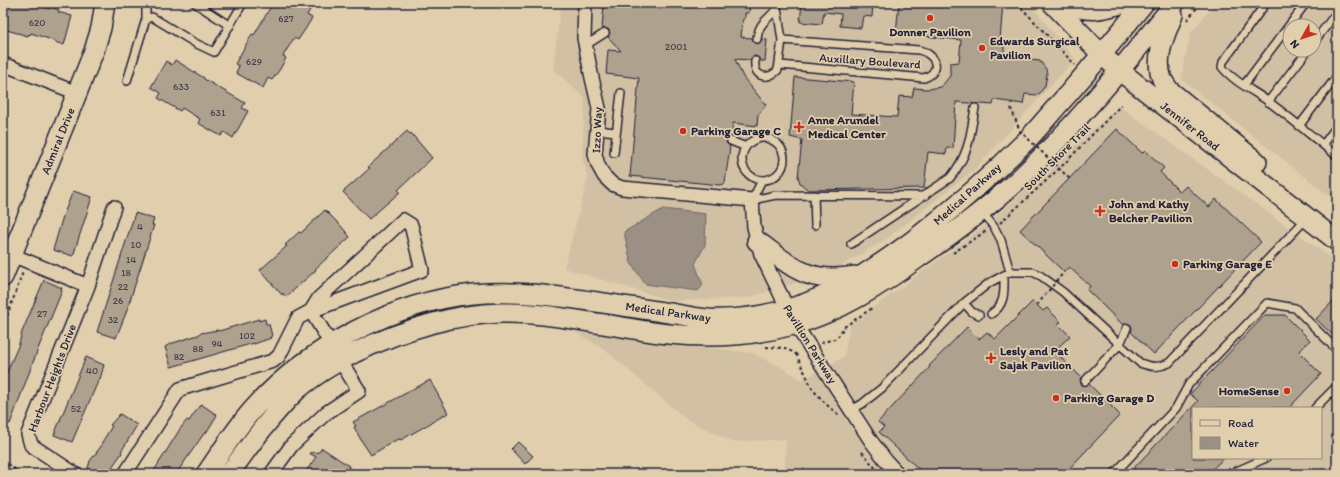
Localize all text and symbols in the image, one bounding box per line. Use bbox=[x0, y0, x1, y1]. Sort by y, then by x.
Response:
house number: 627 bbox=[278, 12, 294, 25]
marker: Donner Pavilion bbox=[925, 13, 935, 23]
house number: 620 bbox=[29, 16, 45, 29]
north arrow bbox=[1282, 18, 1322, 58]
place label: Donner Pavilion bbox=[889, 25, 971, 39]
place label: Edwards Surgical Pavilion bbox=[990, 34, 1080, 62]
text: N bbox=[1287, 37, 1302, 51]
house number: 2001 bbox=[665, 40, 687, 53]
marker: Edwards Surgical Pavilion bbox=[977, 43, 987, 53]
street label: Auxillary Boulevard bbox=[819, 50, 922, 72]
house number: 629 bbox=[246, 55, 262, 68]
house number: 633 bbox=[173, 80, 190, 93]
street label: Jennifer Road bbox=[1158, 99, 1223, 154]
street label: Admiral Drive bbox=[38, 105, 78, 176]
house number: 631 bbox=[210, 106, 226, 119]
street label: Izzo Way bbox=[589, 106, 605, 153]
place label: Anne Arundel Medical Center bbox=[807, 113, 886, 141]
street label: South Shore Trail bbox=[1021, 120, 1094, 193]
marker: Anne Arundel Medical Center bbox=[793, 121, 805, 133]
place label: Parking Garage C bbox=[691, 124, 781, 139]
marker: Parking Garage C bbox=[678, 126, 688, 136]
street label: Medical Parkway bbox=[930, 160, 1004, 228]
place label: John and Kathy Belcher Pavilion bbox=[1108, 197, 1192, 225]
marker: John and Kathy Belcher Pavilion bbox=[1094, 205, 1106, 217]
house number: 4 bbox=[137, 220, 143, 233]
house number: 10 bbox=[131, 238, 141, 251]
house number: 14 bbox=[126, 253, 136, 266]
place label: Parking Garage E bbox=[1183, 257, 1272, 272]
marker: Parking Garage E bbox=[1170, 259, 1180, 269]
house number: 18 bbox=[121, 266, 132, 279]
house number: 22 bbox=[118, 280, 129, 293]
house number: 26 bbox=[113, 294, 123, 307]
street label: Medical Parkway bbox=[624, 299, 712, 325]
street label: Pavillion Parkway bbox=[780, 302, 840, 386]
house number: 27 bbox=[37, 307, 47, 320]
house number: 32 bbox=[108, 313, 119, 326]
street label: Harbour Heights Drive bbox=[25, 322, 79, 434]
house number: 102 bbox=[239, 329, 256, 342]
house number: 94 bbox=[211, 337, 223, 350]
house number: 88 bbox=[193, 342, 204, 355]
place label: Lesly and Pat Sajak Pavilion bbox=[1000, 344, 1072, 373]
house number: 82 bbox=[174, 350, 185, 363]
marker: Lesly and Pat Sajak Pavilion bbox=[985, 352, 997, 364]
house number: 40 bbox=[86, 364, 98, 377]
place label: HomeSense bbox=[1219, 384, 1279, 398]
marker: HomeSense bbox=[1282, 386, 1292, 396]
place label: Parking Garage D bbox=[1064, 391, 1154, 406]
marker: Parking Garage D bbox=[1051, 393, 1061, 403]
house number: 52 bbox=[71, 402, 82, 415]
legend bbox=[1192, 407, 1322, 459]
text: Road bbox=[1228, 416, 1254, 430]
text: Water bbox=[1228, 436, 1259, 450]

